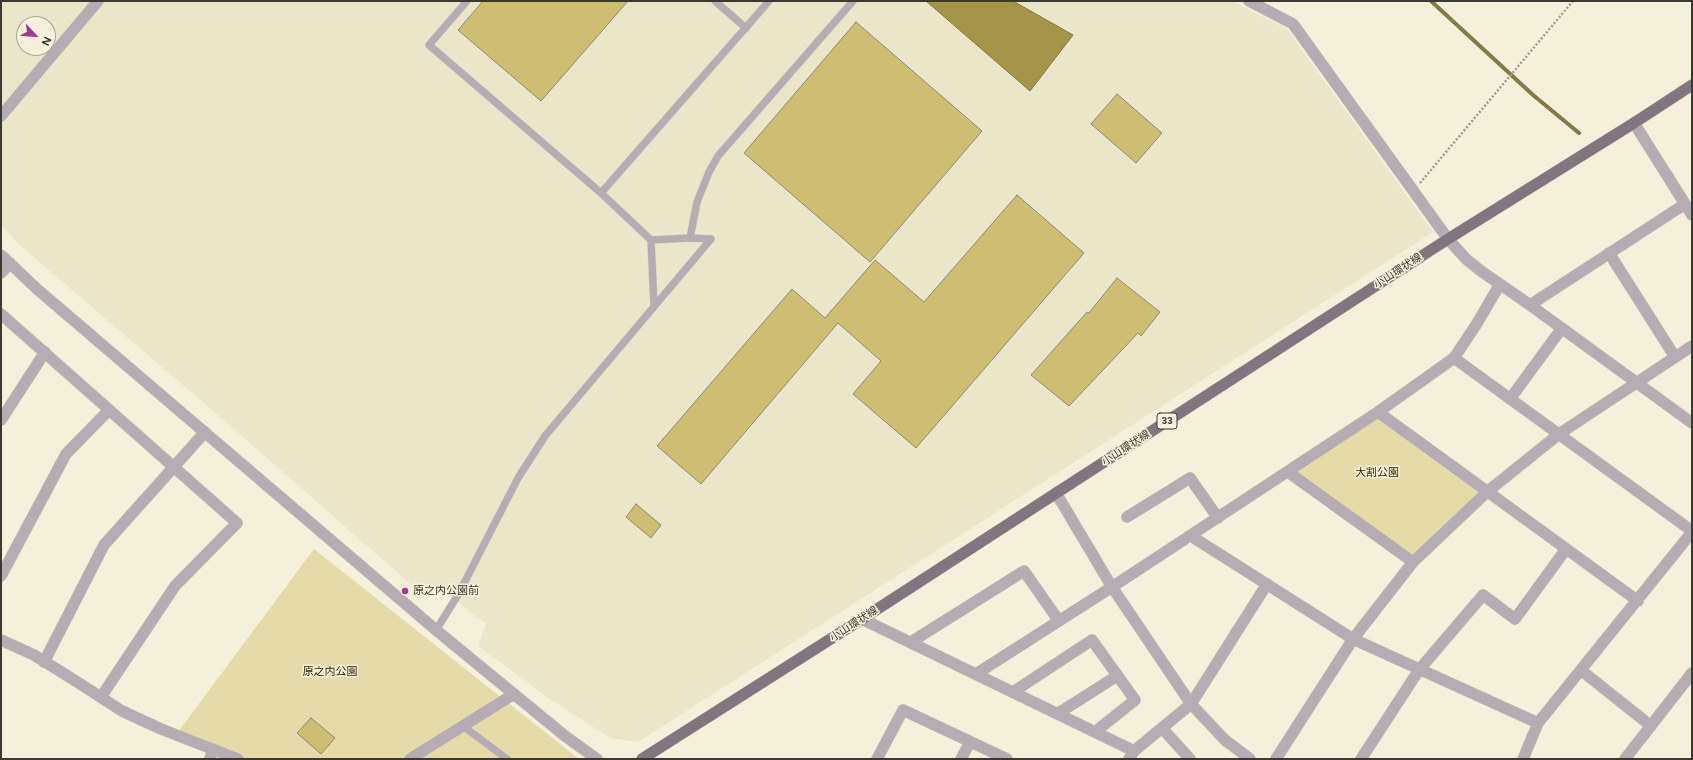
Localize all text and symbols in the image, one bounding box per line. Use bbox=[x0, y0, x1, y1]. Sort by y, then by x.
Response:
north arrow bbox=[16, 16, 56, 56]
text: N bbox=[39, 34, 54, 48]
street label: 小山環状線 bbox=[1371, 250, 1425, 292]
road number: 33 bbox=[1157, 413, 1177, 429]
street label: 小山環状線 bbox=[1099, 427, 1153, 469]
park label: 大割公園 bbox=[1355, 466, 1399, 480]
place label: 原之内公園前 bbox=[413, 584, 479, 598]
marker: 原之内公園前 bbox=[400, 586, 410, 596]
street label: 小山環状線 bbox=[827, 603, 881, 645]
park label: 原之内公園 bbox=[303, 665, 357, 679]

